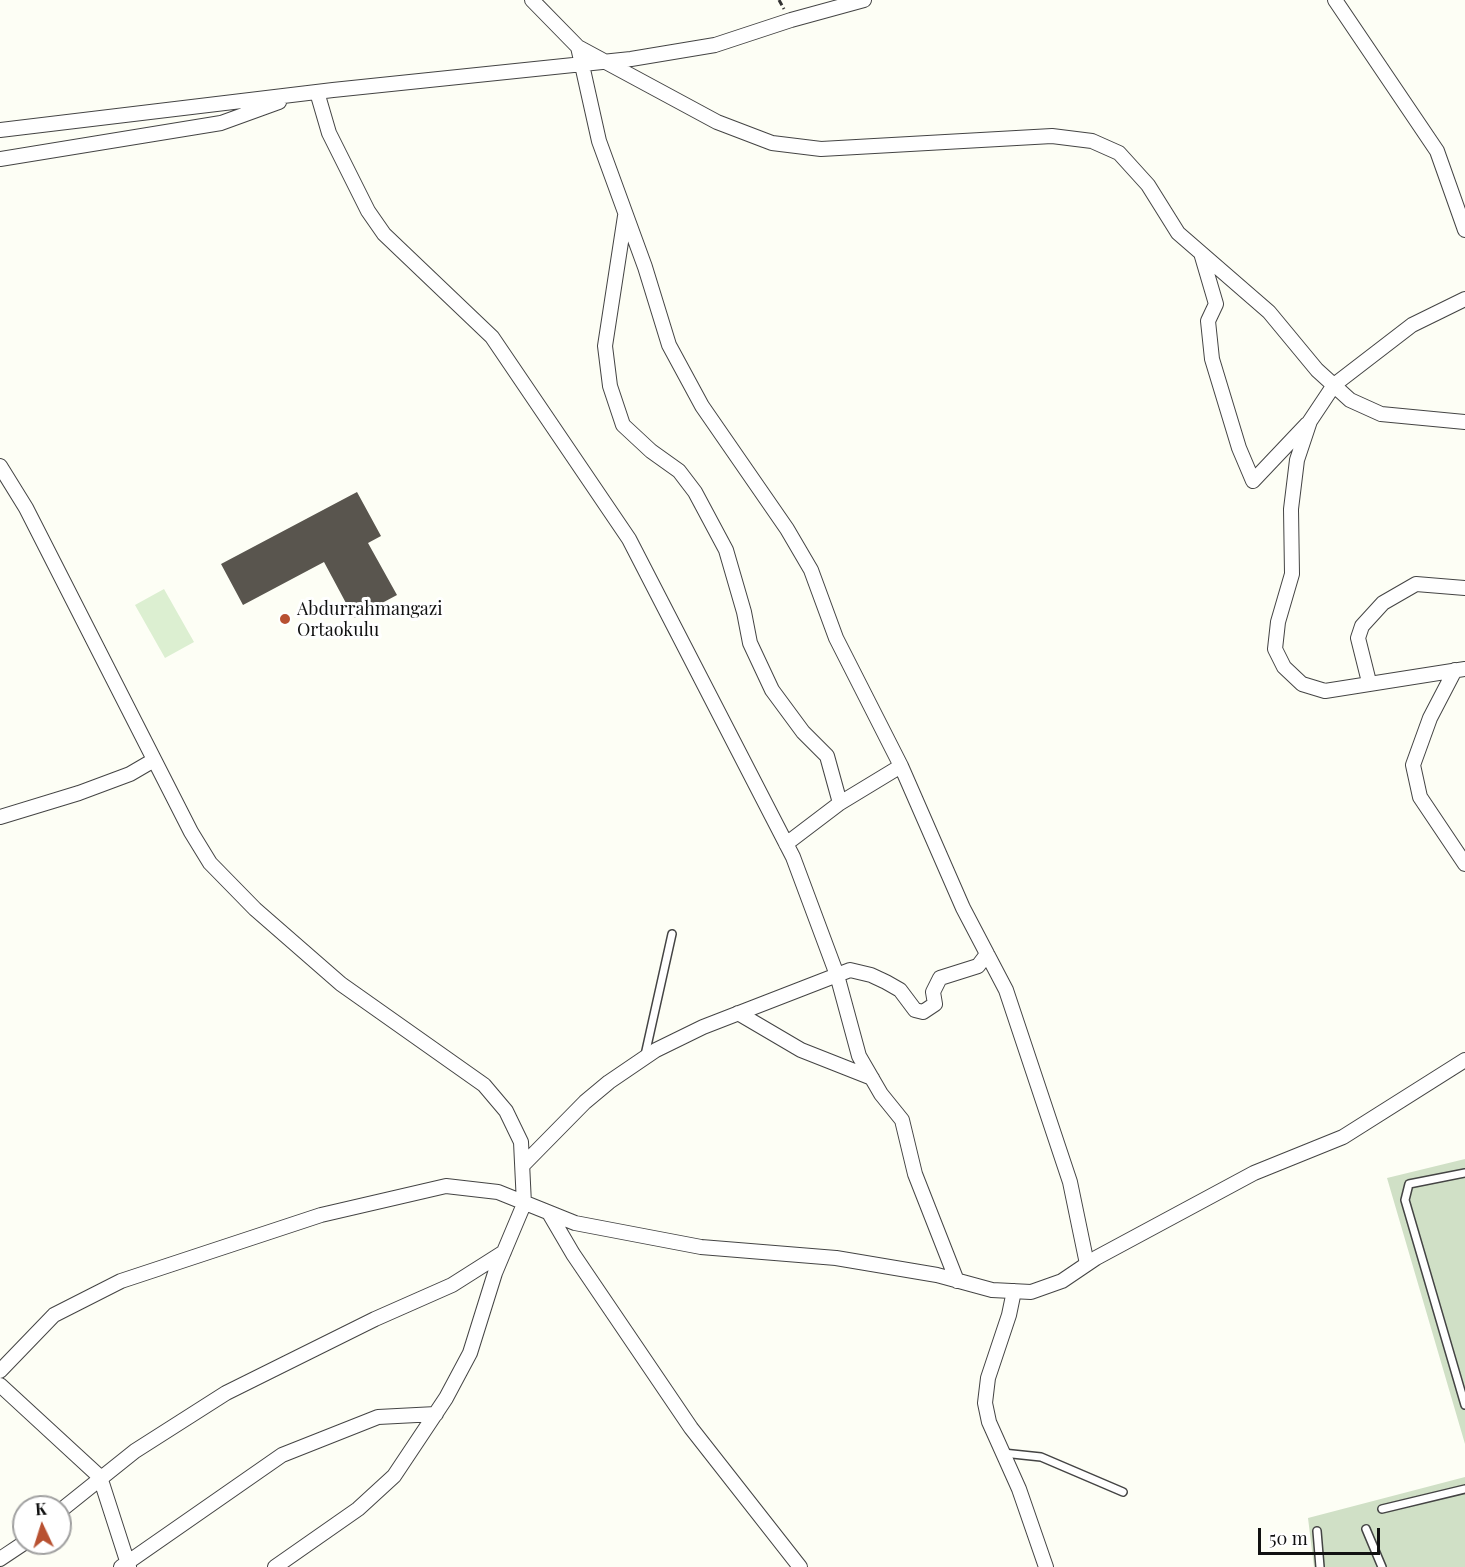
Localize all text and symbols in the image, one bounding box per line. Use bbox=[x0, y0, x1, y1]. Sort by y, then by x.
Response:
place label: Abdurrahmangazi Ortaokulu bbox=[297, 598, 443, 640]
marker: Abdurrahmangazi Ortaokulu bbox=[278, 612, 292, 626]
north arrow bbox=[12, 1495, 72, 1555]
text: K bbox=[34, 1498, 47, 1519]
scale bar bbox=[1261, 1516, 1382, 1554]
text: 50 m bbox=[1269, 1526, 1308, 1550]

